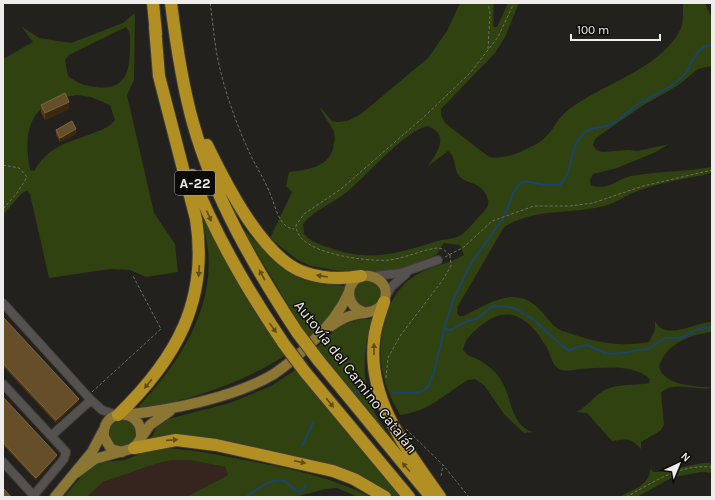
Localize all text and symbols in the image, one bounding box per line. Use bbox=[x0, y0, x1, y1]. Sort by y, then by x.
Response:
scale bar bbox=[571, 16, 660, 42]
text: 100 m bbox=[577, 23, 609, 37]
road number: A-22 bbox=[175, 171, 215, 195]
one-way arrow bbox=[206, 210, 212, 221]
one-way arrow bbox=[196, 265, 203, 277]
one-way arrow bbox=[258, 269, 265, 281]
one-way arrow bbox=[316, 273, 328, 279]
street label: Autovía del Camino Catalán bbox=[291, 297, 421, 457]
one-way arrow bbox=[269, 323, 277, 334]
one-way arrow bbox=[371, 342, 377, 355]
one-way arrow bbox=[144, 378, 153, 389]
one-way arrow bbox=[325, 397, 334, 408]
one-way arrow bbox=[166, 437, 178, 444]
north arrow bbox=[659, 444, 699, 484]
text: N bbox=[678, 450, 693, 465]
one-way arrow bbox=[294, 459, 306, 465]
one-way arrow bbox=[401, 462, 410, 472]

